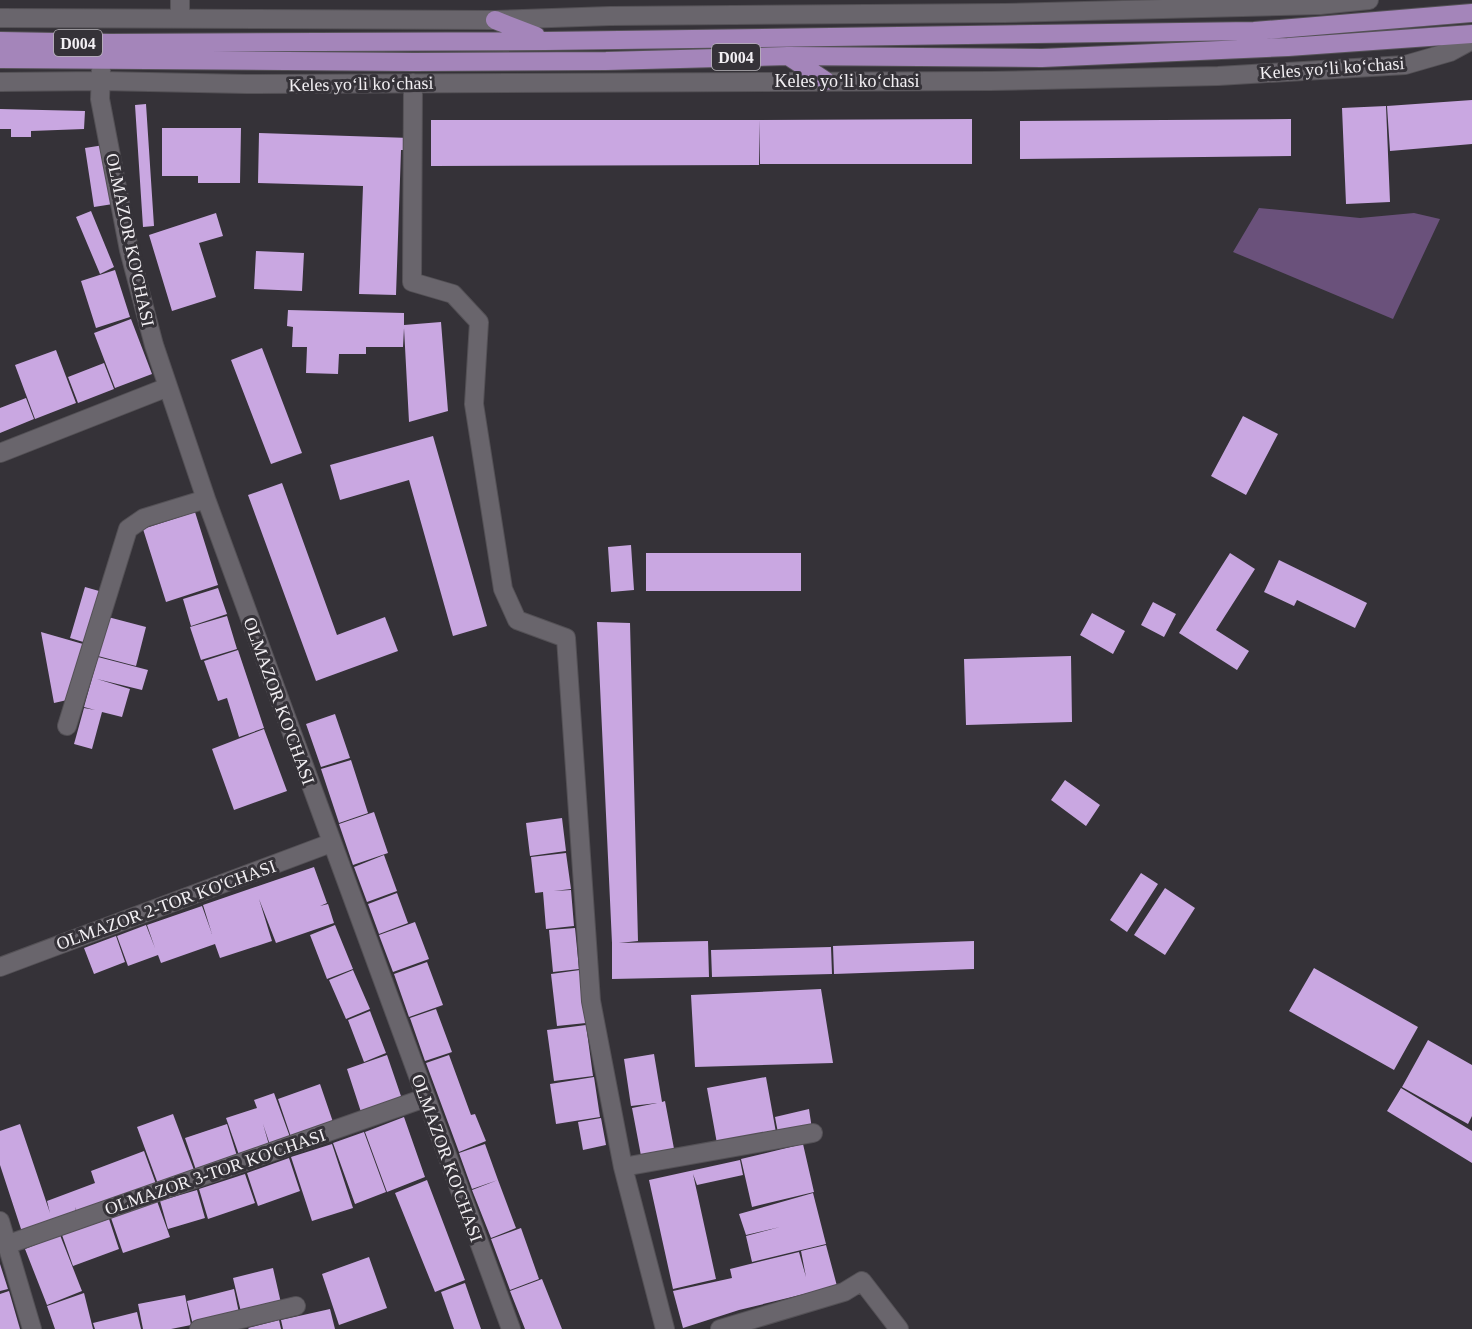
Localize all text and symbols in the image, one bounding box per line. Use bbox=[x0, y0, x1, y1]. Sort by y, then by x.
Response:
road number: D004 bbox=[54, 30, 102, 56]
road number: D004 bbox=[712, 44, 760, 70]
street label: Keles yoʻli koʻchasi bbox=[1259, 53, 1405, 83]
street label: Keles yoʻli koʻchasi bbox=[775, 71, 919, 91]
street label: Keles yoʻli koʻchasi bbox=[288, 73, 434, 95]
street label: OLMAZOR KO'CHASI bbox=[102, 151, 158, 329]
street label: OLMAZOR KO'CHASI bbox=[239, 615, 319, 787]
street label: OLMAZOR 2-TOR KO'CHASI bbox=[54, 856, 278, 954]
street label: OLMAZOR KO'CHASI bbox=[407, 1072, 487, 1244]
street label: OLMAZOR 3-TOR KO'CHASI bbox=[102, 1125, 328, 1219]

